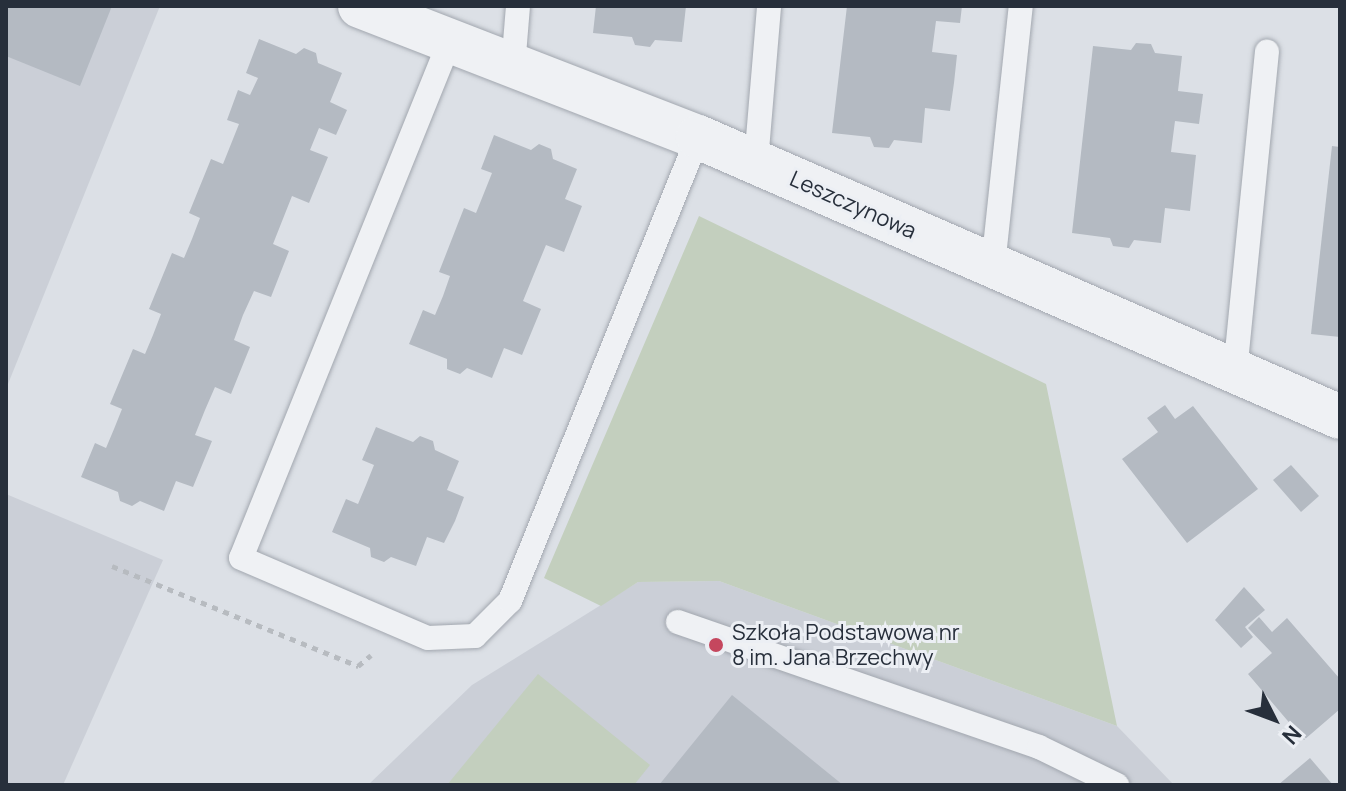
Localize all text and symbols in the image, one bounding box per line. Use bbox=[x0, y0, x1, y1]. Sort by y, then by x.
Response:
street label: Leszczynowa bbox=[786, 165, 920, 245]
place label: Szkoła Podstawowa nr 8 im. Jana Brzechwy bbox=[732, 619, 960, 670]
marker: Szkoła Podstawowa nr 8 im. Jana Brzechwy bbox=[707, 636, 725, 654]
north arrow bbox=[1234, 679, 1314, 759]
text: N bbox=[1275, 719, 1308, 751]

